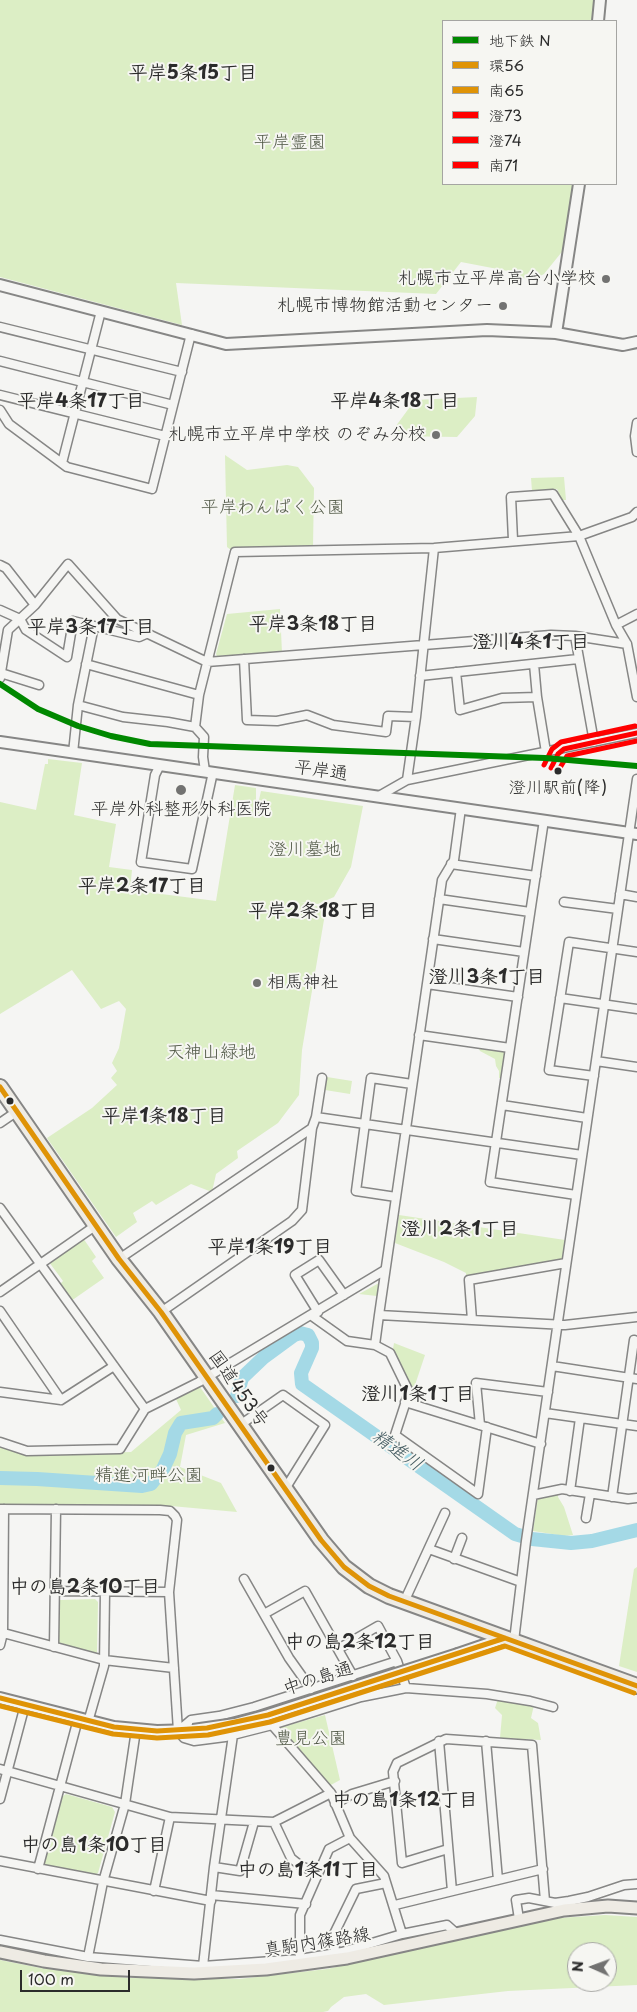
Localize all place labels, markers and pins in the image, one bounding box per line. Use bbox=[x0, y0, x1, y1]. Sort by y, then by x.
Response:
place label: 札幌市立平岸高台小学校 bbox=[398, 268, 596, 290]
marker: 札幌市立平岸高台小学校 bbox=[600, 273, 612, 285]
place label: 札幌市博物館活動センター bbox=[277, 295, 493, 317]
marker: 札幌市博物館活動センター bbox=[497, 300, 509, 312]
place label: 札幌市立平岸中学校 のぞみ分校 bbox=[168, 424, 426, 446]
marker: 札幌市立平岸中学校 のぞみ分校 bbox=[430, 429, 442, 441]
marker: 澄川駅前(降) bbox=[553, 766, 563, 776]
place label: 澄川駅前(降) bbox=[509, 778, 607, 798]
marker: 平岸外科整形外科医院 bbox=[174, 783, 188, 797]
place label: 平岸外科整形外科医院 bbox=[91, 799, 271, 821]
place label: 相馬神社 bbox=[267, 972, 339, 994]
marker: 相馬神社 bbox=[251, 977, 263, 989]
unlabelled marker bbox=[5, 1096, 15, 1106]
unlabelled marker bbox=[266, 1463, 276, 1473]

